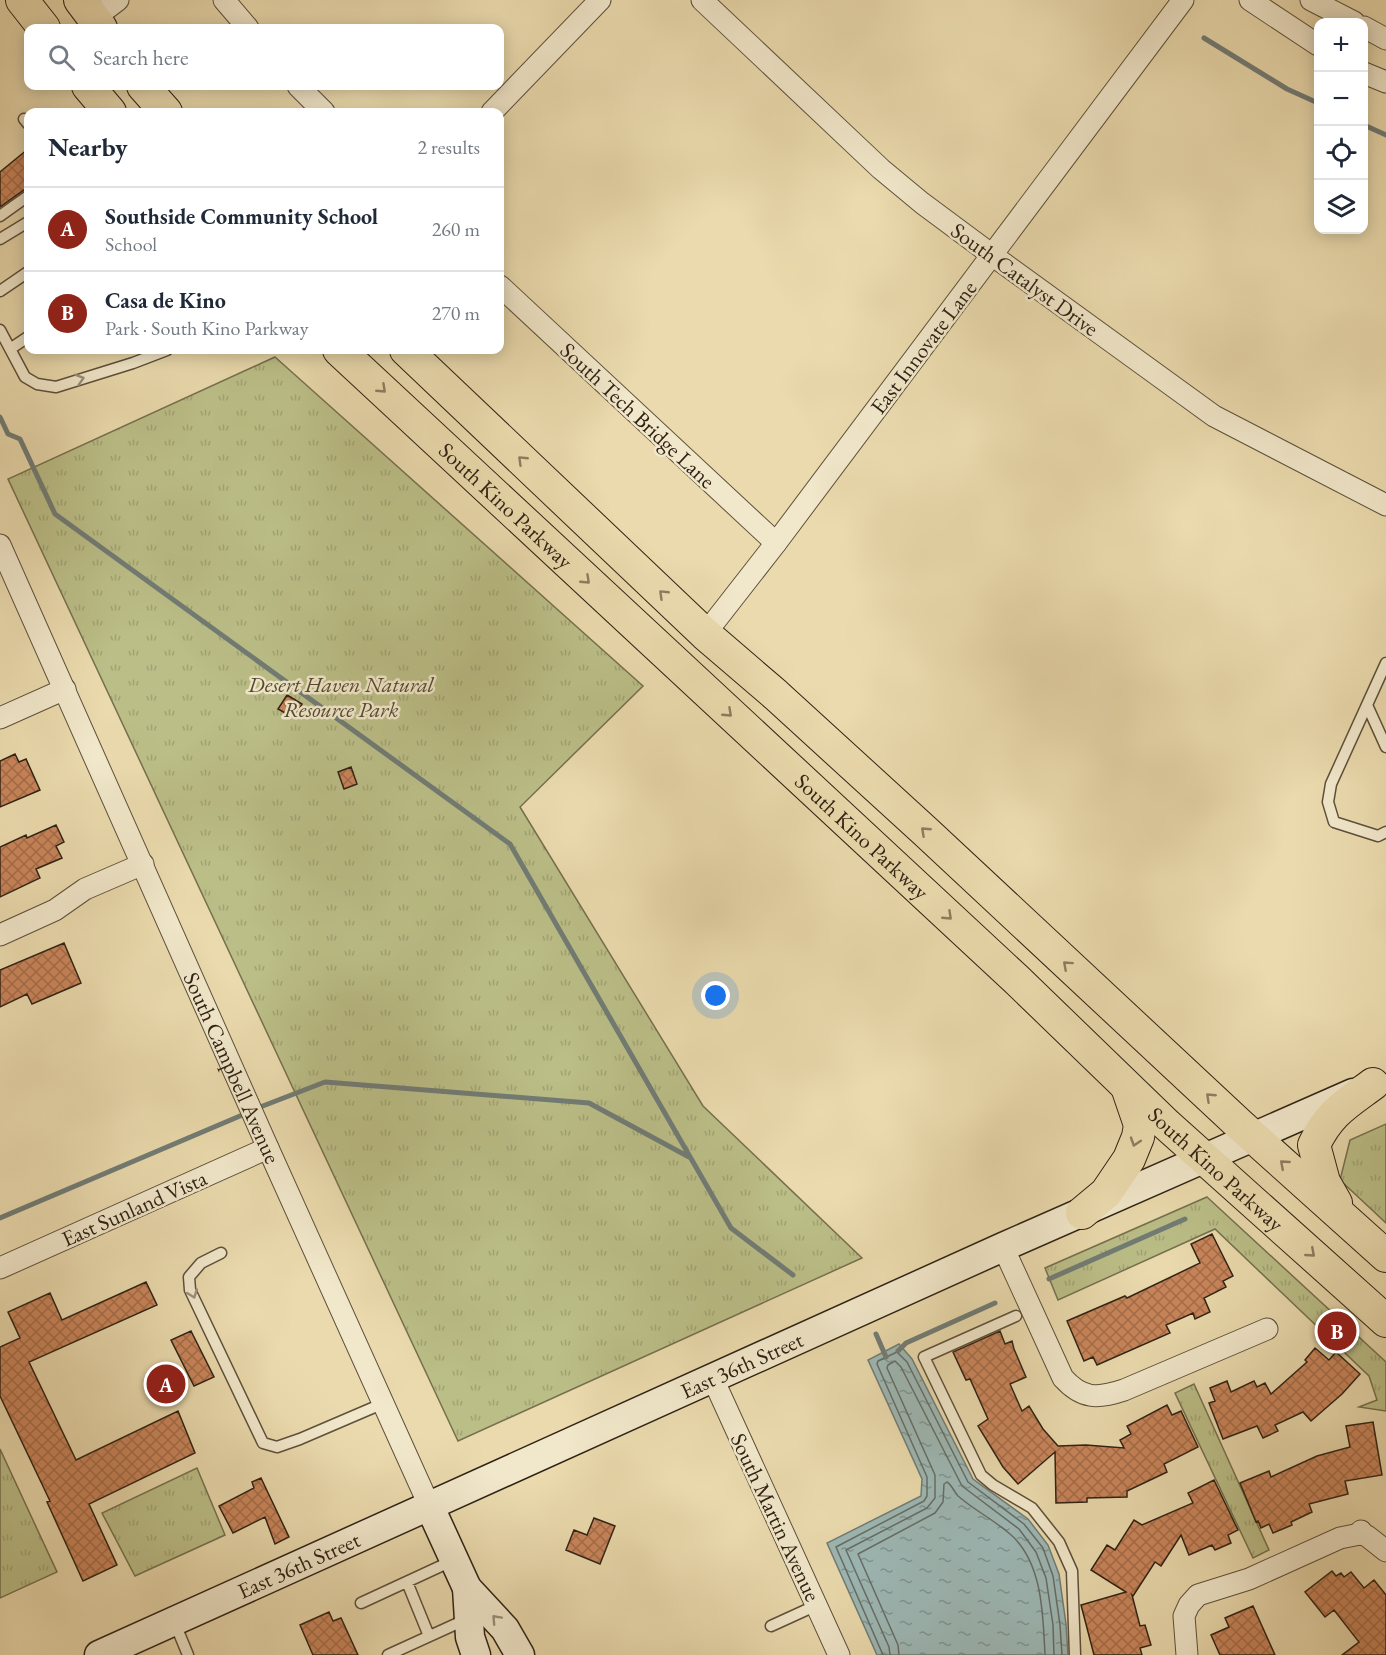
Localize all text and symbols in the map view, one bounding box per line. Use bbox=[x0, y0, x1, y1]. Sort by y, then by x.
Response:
map controls bbox=[1314, 18, 1368, 234]
button: + bbox=[1314, 18, 1368, 72]
search box bbox=[24, 24, 504, 90]
icon: search bbox=[45, 41, 78, 74]
text: Search here bbox=[93, 43, 188, 72]
button: − bbox=[1314, 72, 1368, 126]
button: locate bbox=[1314, 126, 1368, 180]
text: Nearby bbox=[48, 130, 128, 164]
text: 2 results bbox=[417, 134, 480, 160]
button: layers bbox=[1314, 180, 1368, 234]
text: Southside Community School bbox=[105, 202, 378, 231]
text: A bbox=[60, 216, 75, 242]
text: 260 m bbox=[432, 216, 480, 242]
street label: South Catalyst Drive bbox=[945, 216, 1105, 343]
text: School bbox=[105, 231, 157, 257]
street label: East Innovate Lane bbox=[864, 274, 983, 420]
text: Casa de Kino bbox=[105, 286, 226, 315]
text: B bbox=[61, 300, 74, 326]
text: 270 m bbox=[432, 300, 480, 326]
text: Park · South Kino Parkway bbox=[105, 315, 308, 341]
street label: South Tech Bridge Lane bbox=[554, 336, 722, 495]
one-way arrow bbox=[74, 374, 85, 386]
one-way arrow bbox=[374, 382, 385, 393]
street label: South Kino Parkway bbox=[432, 436, 579, 575]
one-way arrow bbox=[518, 456, 529, 467]
one-way arrow bbox=[579, 573, 589, 584]
one-way arrow bbox=[659, 590, 669, 601]
park label: Desert Haven Natural Resource Park bbox=[247, 670, 435, 724]
one-way arrow bbox=[722, 706, 732, 717]
street label: South Kino Parkway bbox=[788, 767, 935, 906]
one-way arrow bbox=[921, 827, 932, 838]
one-way arrow bbox=[941, 909, 952, 920]
one-way arrow bbox=[1063, 961, 1074, 972]
street label: South Campbell Avenue bbox=[177, 968, 287, 1169]
your location bbox=[701, 981, 730, 1010]
one-way arrow bbox=[1206, 1093, 1217, 1104]
street label: South Kino Parkway bbox=[1142, 1101, 1290, 1238]
one-way arrow bbox=[1130, 1136, 1143, 1147]
one-way arrow bbox=[1280, 1161, 1291, 1172]
street label: East Sunland Vista bbox=[57, 1163, 212, 1253]
one-way arrow bbox=[1304, 1246, 1315, 1257]
one-way arrow bbox=[186, 1288, 199, 1299]
pin: B bbox=[1318, 1308, 1356, 1354]
street label: East 36th Street bbox=[676, 1325, 808, 1406]
pin: A bbox=[146, 1362, 186, 1406]
street label: South Martin Avenue bbox=[724, 1428, 827, 1606]
street label: East 36th Street bbox=[233, 1525, 365, 1606]
one-way arrow bbox=[492, 1615, 503, 1626]

